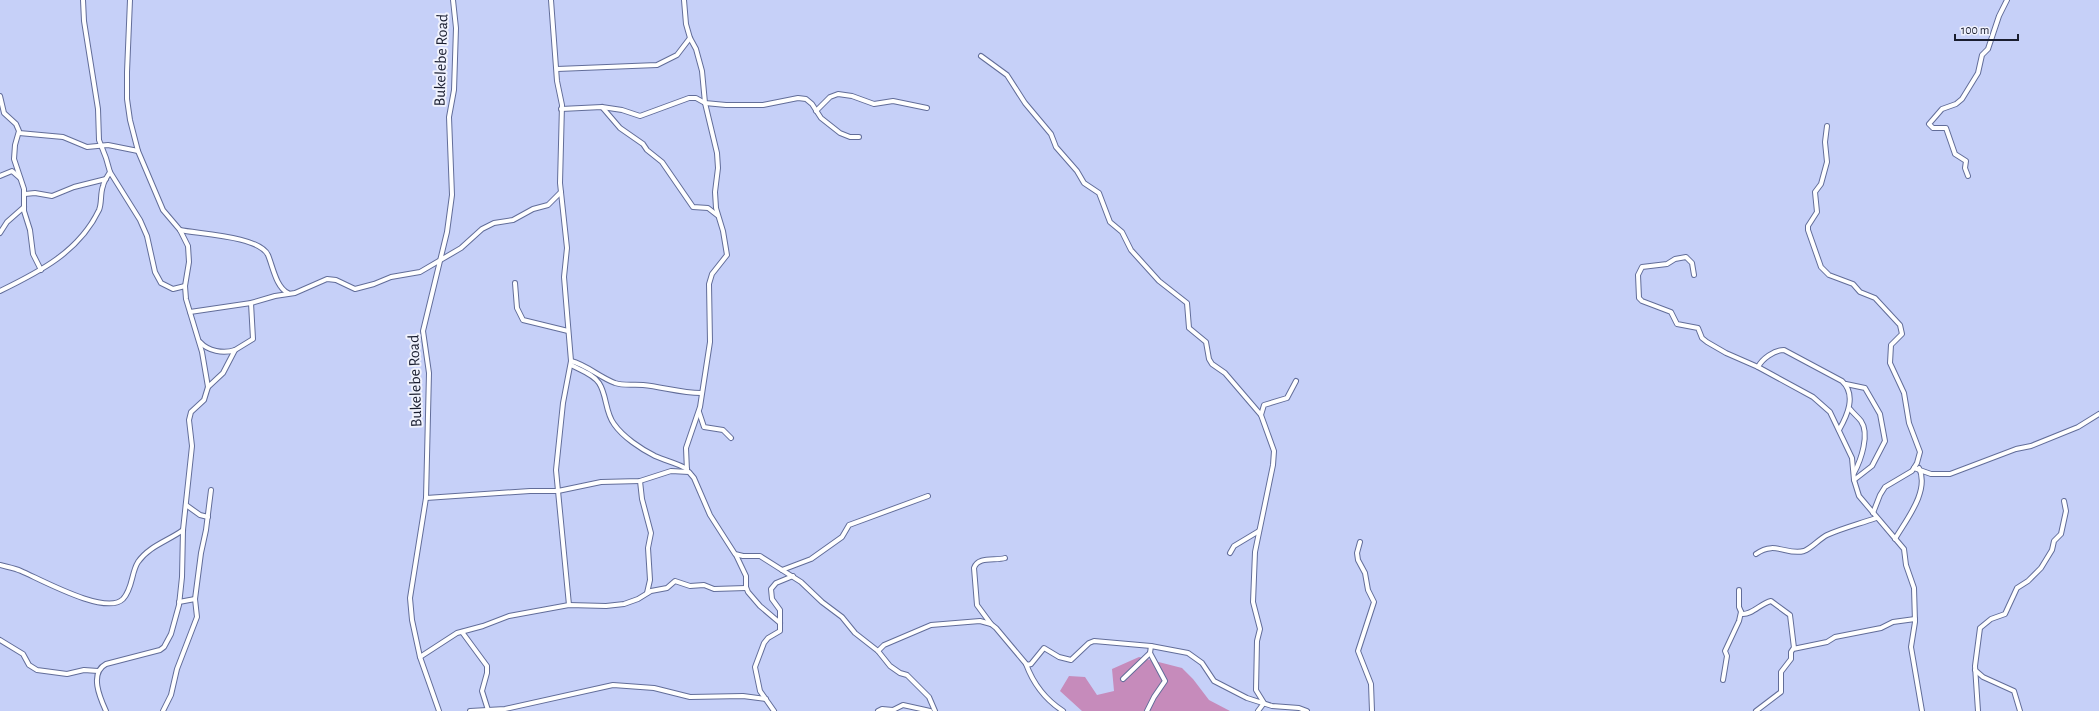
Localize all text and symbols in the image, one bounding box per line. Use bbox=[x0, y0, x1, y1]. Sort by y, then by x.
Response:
street label: Bukelebe Road bbox=[431, 14, 451, 107]
scale bar bbox=[1955, 16, 2018, 42]
text: 100 m bbox=[1961, 24, 1989, 36]
street label: Bukelebe Road bbox=[405, 334, 425, 427]

